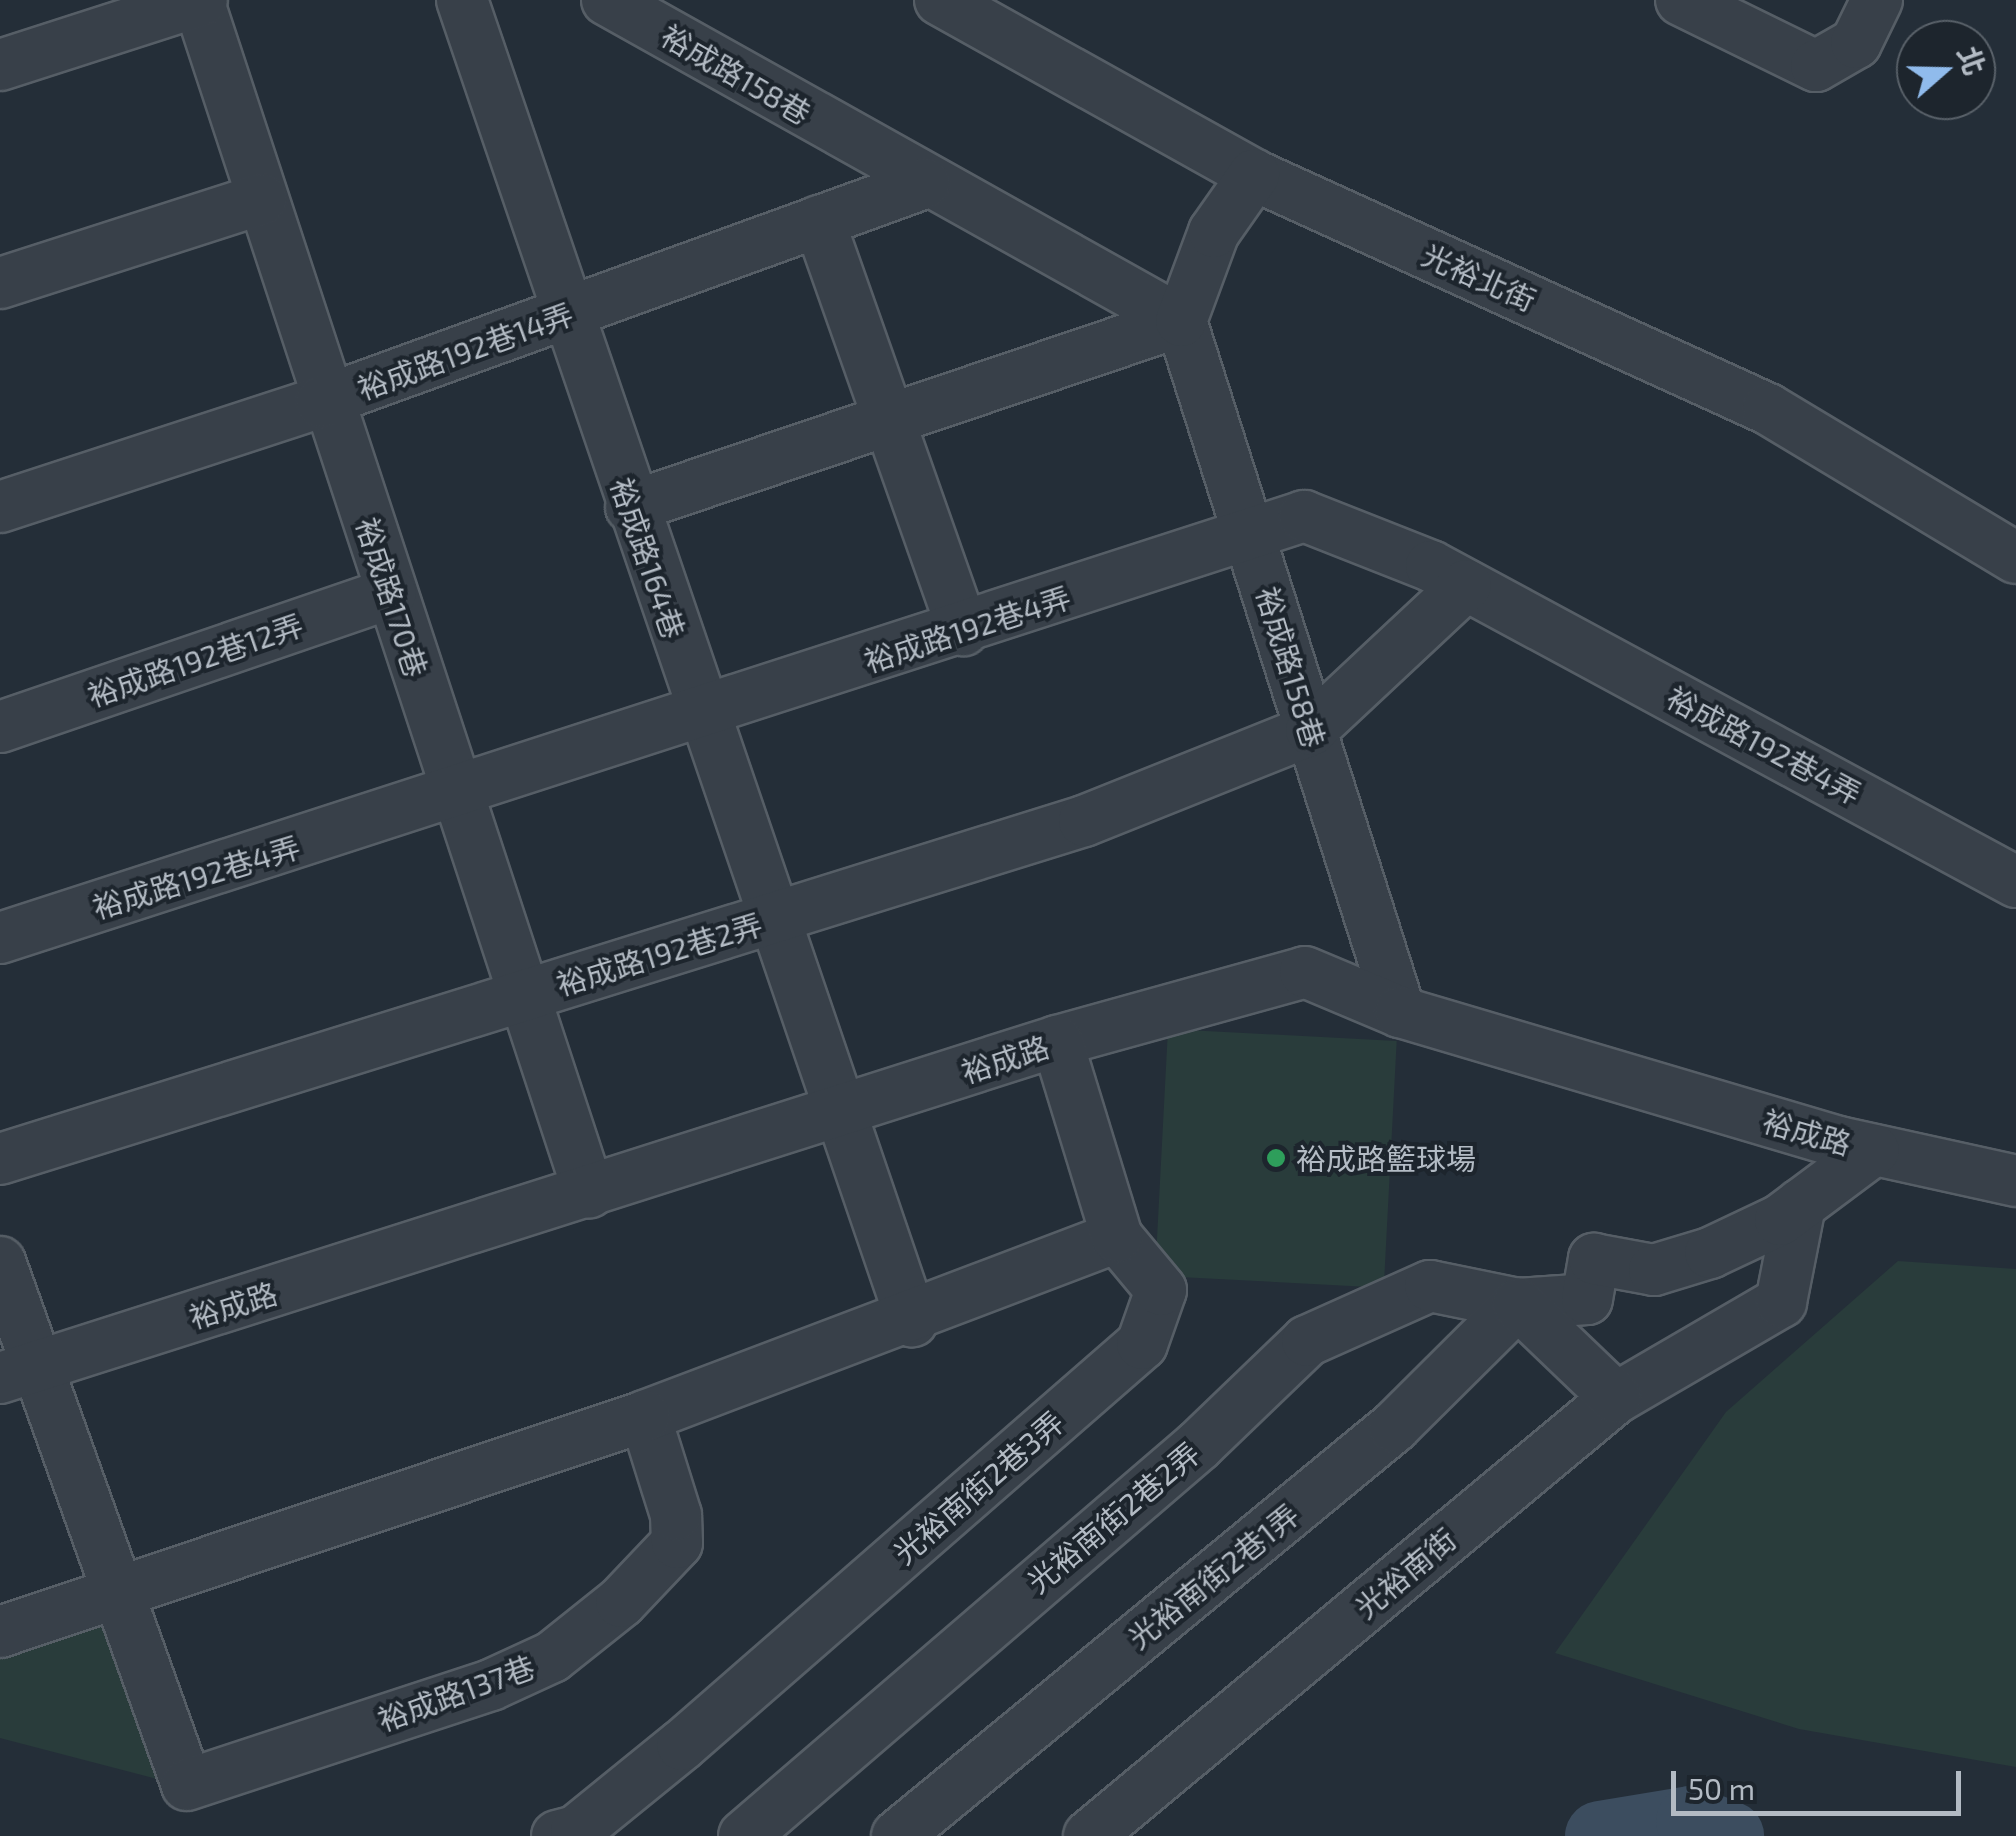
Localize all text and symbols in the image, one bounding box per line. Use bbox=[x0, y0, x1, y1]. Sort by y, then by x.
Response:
street label: 裕成路158巷 bbox=[655, 17, 817, 131]
north arrow bbox=[1896, 20, 1996, 120]
text: 北 bbox=[1952, 41, 1993, 79]
street label: 光裕北街 bbox=[1417, 236, 1541, 318]
street label: 裕成路192巷14弄 bbox=[352, 295, 578, 407]
street label: 裕成路164巷 bbox=[604, 473, 692, 643]
street label: 裕成路170巷 bbox=[349, 513, 435, 681]
street label: 裕成路192巷4弄 bbox=[859, 579, 1075, 679]
street label: 裕成路158巷 bbox=[1249, 582, 1333, 752]
street label: 裕成路192巷12弄 bbox=[83, 606, 307, 714]
street label: 裕成路192巷4弄 bbox=[1661, 679, 1867, 811]
street label: 裕成路192巷4弄 bbox=[88, 828, 304, 926]
street label: 裕成路192巷2弄 bbox=[552, 906, 766, 1002]
street label: 裕成路 bbox=[957, 1028, 1053, 1090]
street label: 裕成路 bbox=[1759, 1102, 1855, 1162]
place label: 裕成路籃球場 bbox=[1296, 1140, 1476, 1176]
marker: 裕成路籃球場 bbox=[1265, 1147, 1287, 1169]
street label: 裕成路 bbox=[185, 1275, 281, 1335]
street label: 光裕南街2巷3弄 bbox=[886, 1403, 1070, 1571]
street label: 光裕南街2巷2弄 bbox=[1020, 1435, 1206, 1599]
street label: 光裕南街2巷1弄 bbox=[1121, 1496, 1305, 1656]
street label: 光裕南街 bbox=[1347, 1521, 1463, 1625]
street label: 裕成路137巷 bbox=[373, 1648, 539, 1738]
scale bar bbox=[1676, 1751, 1966, 1813]
text: 50 m bbox=[1688, 1770, 1755, 1806]

